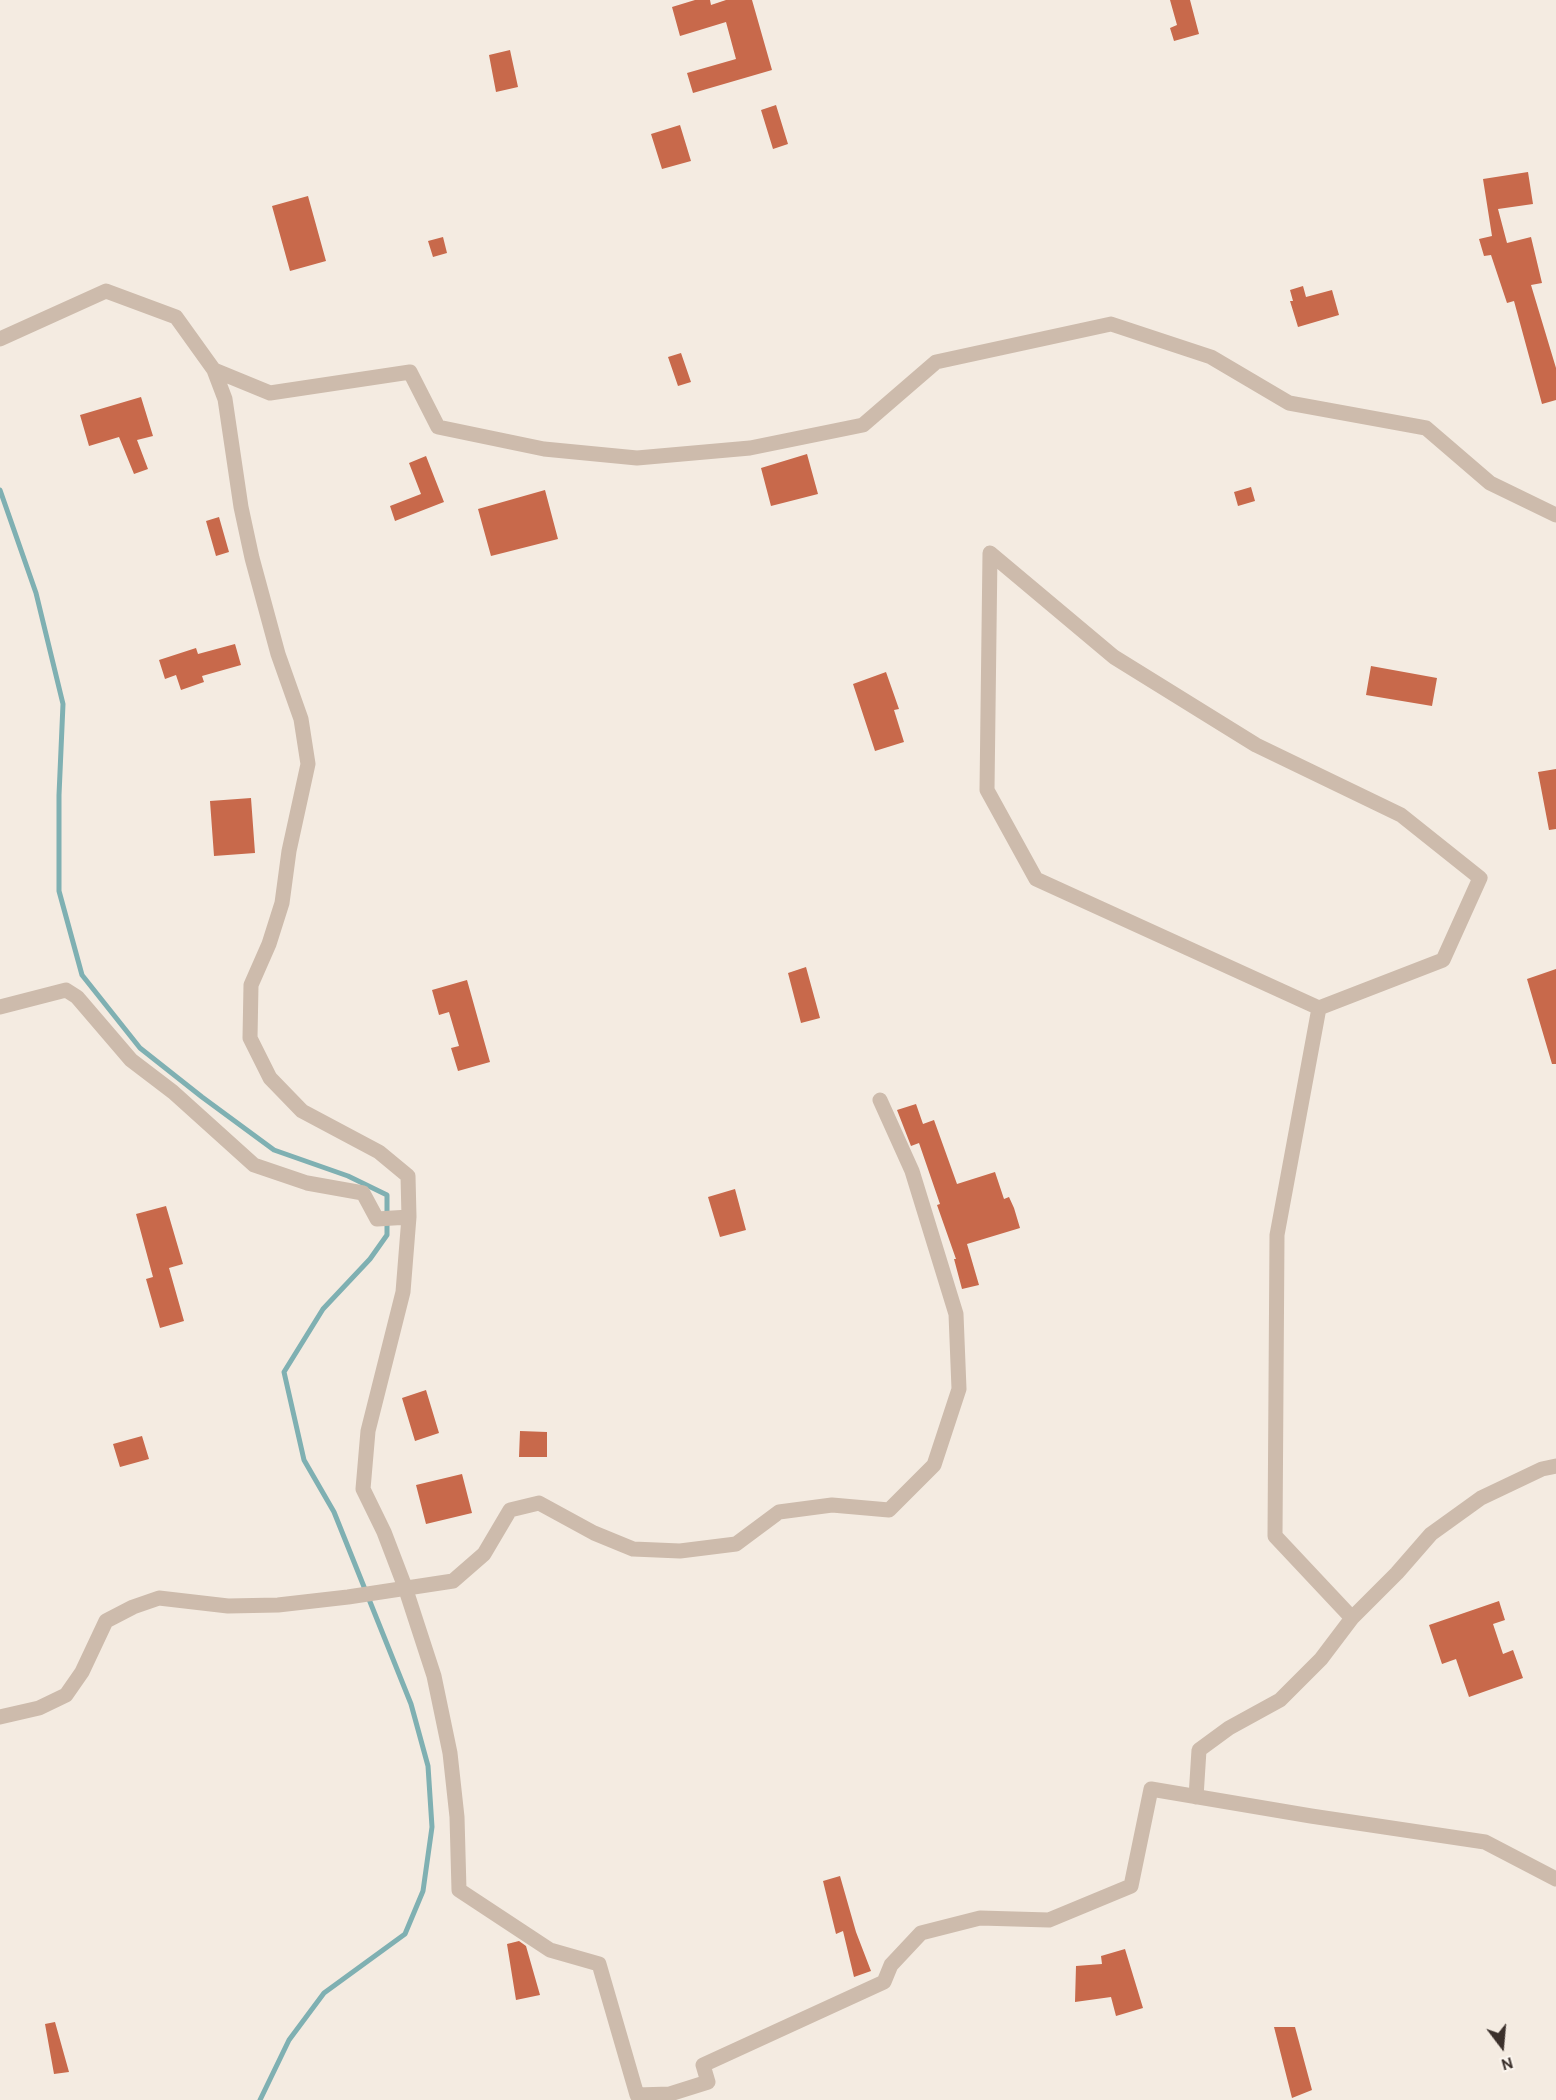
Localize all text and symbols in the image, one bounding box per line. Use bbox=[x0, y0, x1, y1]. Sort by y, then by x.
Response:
north arrow bbox=[1472, 2016, 1532, 2076]
text: N bbox=[1499, 2053, 1515, 2074]

